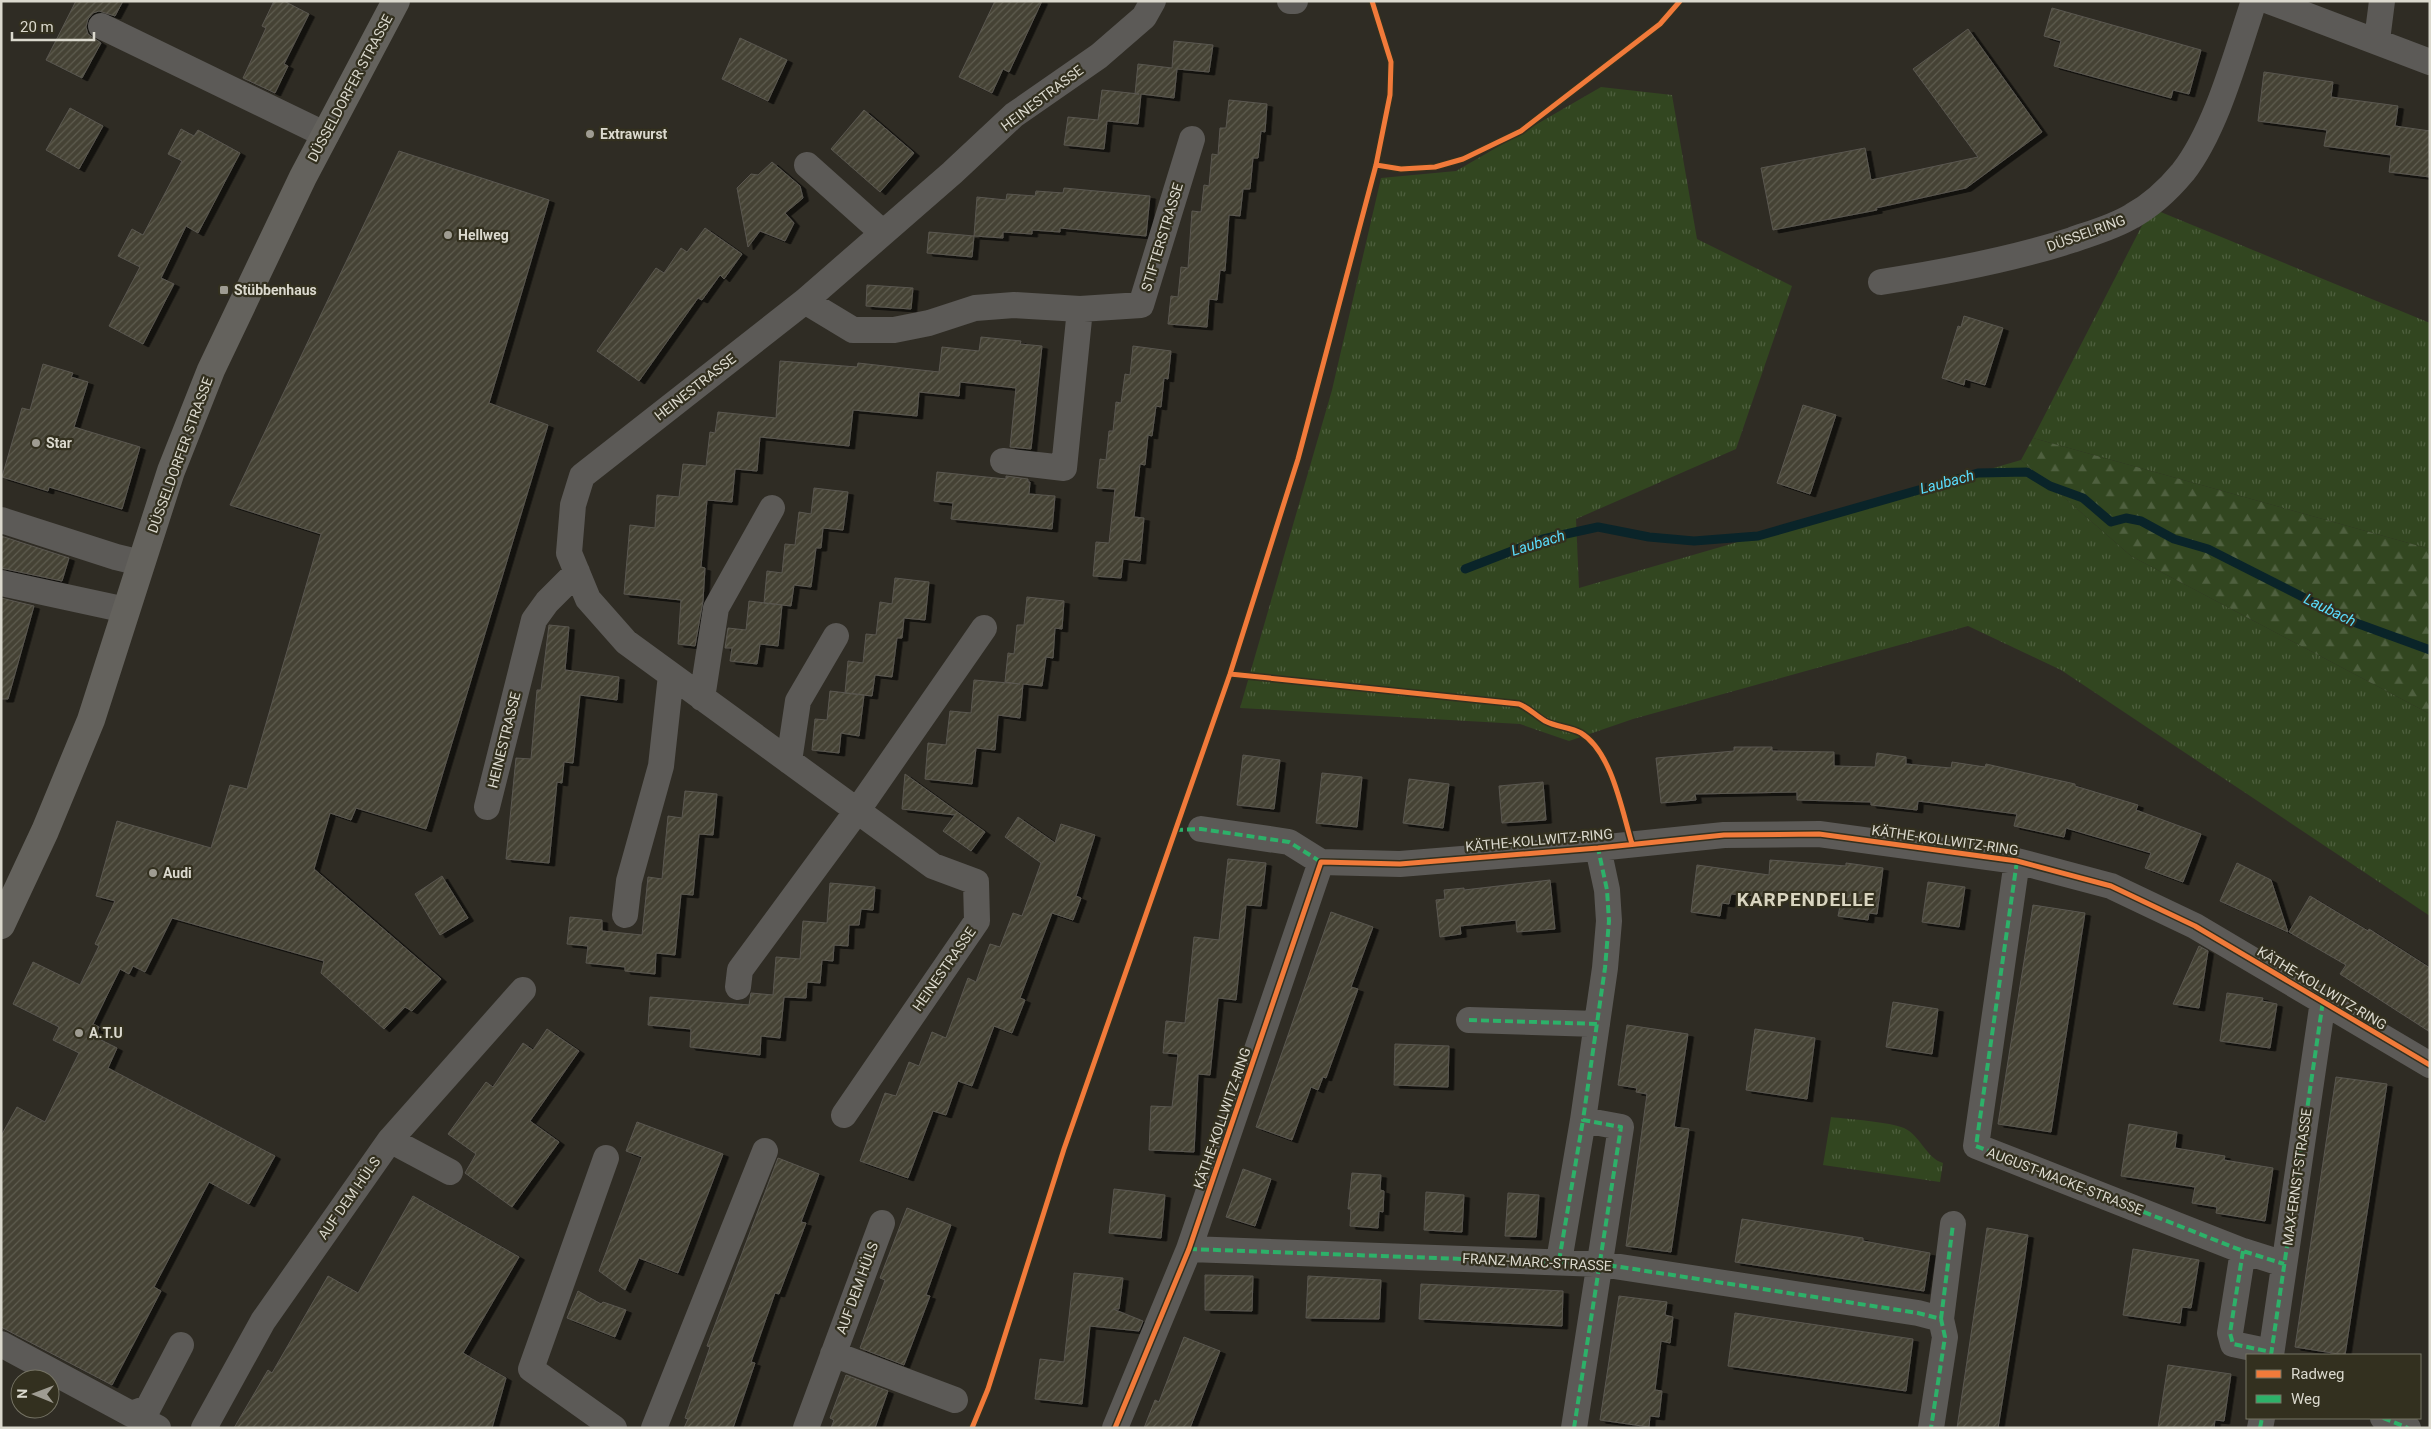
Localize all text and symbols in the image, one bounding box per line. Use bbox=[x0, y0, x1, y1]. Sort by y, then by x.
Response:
scale bar bbox=[12, 10, 95, 42]
street label: DÜSSELDORFER STRASSE bbox=[304, 12, 396, 164]
text: 20 m bbox=[20, 18, 54, 36]
street label: HEINESTRASSE bbox=[998, 62, 1086, 134]
place label: Extrawurst bbox=[600, 126, 668, 142]
marker: Extrawurst bbox=[584, 128, 596, 140]
street label: STIFTERSTRASSE bbox=[1138, 181, 1186, 293]
street label: DÜSSELRING bbox=[2045, 211, 2127, 255]
place label: Hellweg bbox=[458, 227, 509, 243]
marker: Hellweg bbox=[442, 229, 454, 241]
place label: Stübbenhaus bbox=[234, 282, 317, 298]
marker: Stübbenhaus bbox=[218, 284, 230, 296]
street label: HEINESTRASSE bbox=[651, 350, 739, 424]
street label: DÜSSELDORFER STRASSE bbox=[144, 375, 216, 535]
place label: Star bbox=[46, 435, 72, 451]
marker: Star bbox=[30, 437, 42, 449]
water label: Laubach bbox=[1918, 466, 1976, 498]
water label: Laubach bbox=[1509, 526, 1567, 560]
water label: Laubach bbox=[2301, 590, 2359, 630]
street label: HEINESTRASSE bbox=[484, 690, 524, 790]
street label: KÄTHE-KOLLWITZ-RING bbox=[1871, 822, 2019, 858]
street label: KÄTHE-KOLLWITZ-RING bbox=[1465, 826, 1613, 854]
place label: Audi bbox=[163, 865, 192, 881]
marker: Audi bbox=[147, 867, 159, 879]
district label: KARPENDELLE bbox=[1737, 888, 1875, 911]
street label: HEINESTRASSE bbox=[909, 924, 979, 1014]
street label: KÄTHE-KOLLWITZ-RING bbox=[2254, 943, 2390, 1033]
place label: A.T.U bbox=[89, 1025, 123, 1041]
marker: A.T.U bbox=[73, 1027, 85, 1039]
street label: KÄTHE-KOLLWITZ-RING bbox=[1190, 1045, 1254, 1191]
street label: MAX-ERNST-STRASSE bbox=[2279, 1107, 2315, 1247]
street label: AUGUST-MACKE-STRASSE bbox=[1985, 1144, 2145, 1218]
street label: AUF DEM HÜLS bbox=[315, 1154, 383, 1242]
street label: AUF DEM HÜLS bbox=[833, 1240, 881, 1336]
street label: FRANZ-MARC-STRASSE bbox=[1462, 1250, 1612, 1274]
legend bbox=[2246, 1354, 2421, 1419]
text: Radweg bbox=[2291, 1365, 2345, 1383]
north arrow bbox=[10, 1369, 60, 1419]
text: N bbox=[14, 1389, 30, 1399]
text: Weg bbox=[2291, 1390, 2320, 1408]

